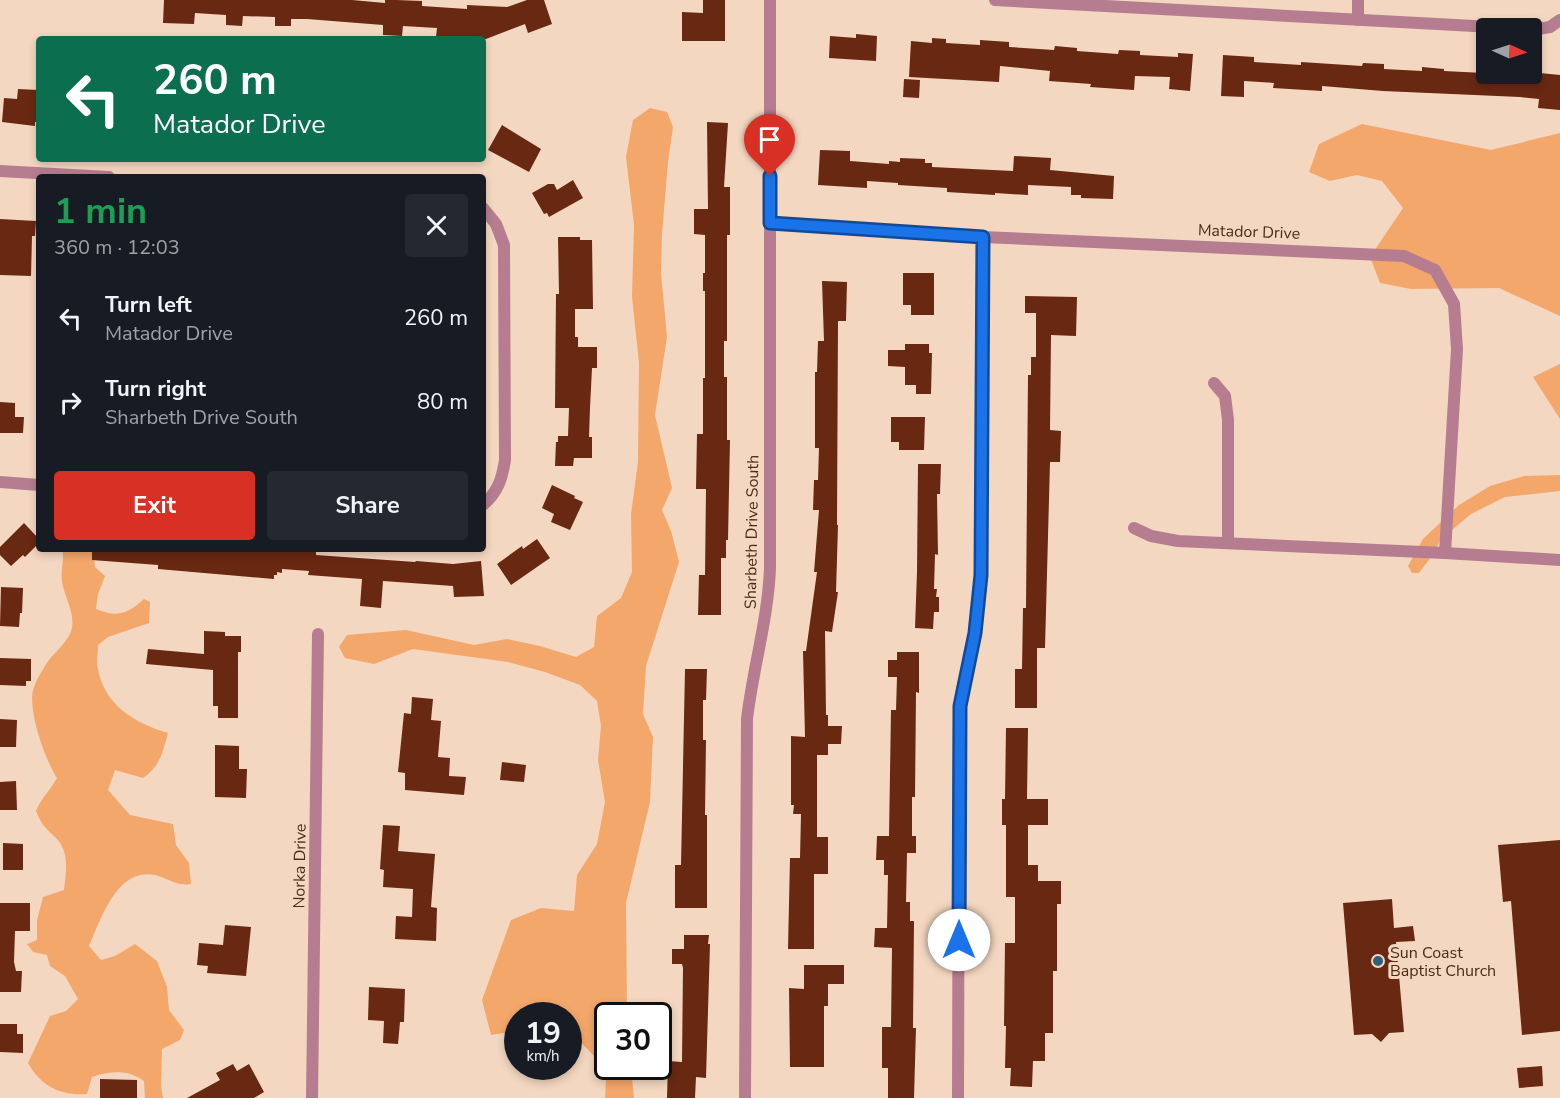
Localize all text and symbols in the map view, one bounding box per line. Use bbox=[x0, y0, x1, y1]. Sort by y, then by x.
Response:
north arrow bbox=[1476, 18, 1542, 84]
map controls bbox=[1476, 18, 1542, 84]
text: 260 m bbox=[153, 52, 277, 109]
icon: left bbox=[54, 60, 132, 138]
text: Matador Drive bbox=[153, 106, 326, 143]
pin bbox=[744, 114, 795, 176]
icon: arrive bbox=[753, 123, 786, 156]
text: 1 min bbox=[54, 187, 147, 236]
button: close bbox=[405, 194, 468, 257]
street label: Matador Drive bbox=[1197, 219, 1300, 245]
text: 360 m · 12:03 bbox=[54, 234, 180, 261]
text: Turn left bbox=[105, 290, 192, 320]
icon: left bbox=[54, 302, 87, 335]
text: 260 m bbox=[404, 303, 468, 333]
text: Matador Drive bbox=[105, 320, 233, 347]
text: Turn right bbox=[105, 374, 206, 404]
icon: right bbox=[54, 386, 87, 419]
text: 80 m bbox=[417, 387, 468, 417]
text: Sharbeth Drive South bbox=[105, 404, 298, 431]
street label: Sharbeth Drive South bbox=[740, 455, 764, 609]
button: Exit bbox=[54, 471, 255, 540]
button: Share bbox=[267, 471, 468, 540]
street label: Norka Drive bbox=[288, 823, 312, 909]
position arrow bbox=[927, 908, 991, 972]
place label: Sun Coast Baptist Church bbox=[1390, 942, 1496, 982]
marker: Sun Coast Baptist Church bbox=[1371, 954, 1385, 968]
speed limit sign: 30 bbox=[594, 1002, 672, 1080]
text: 19 bbox=[525, 1013, 561, 1054]
text: km/h bbox=[526, 1046, 560, 1066]

